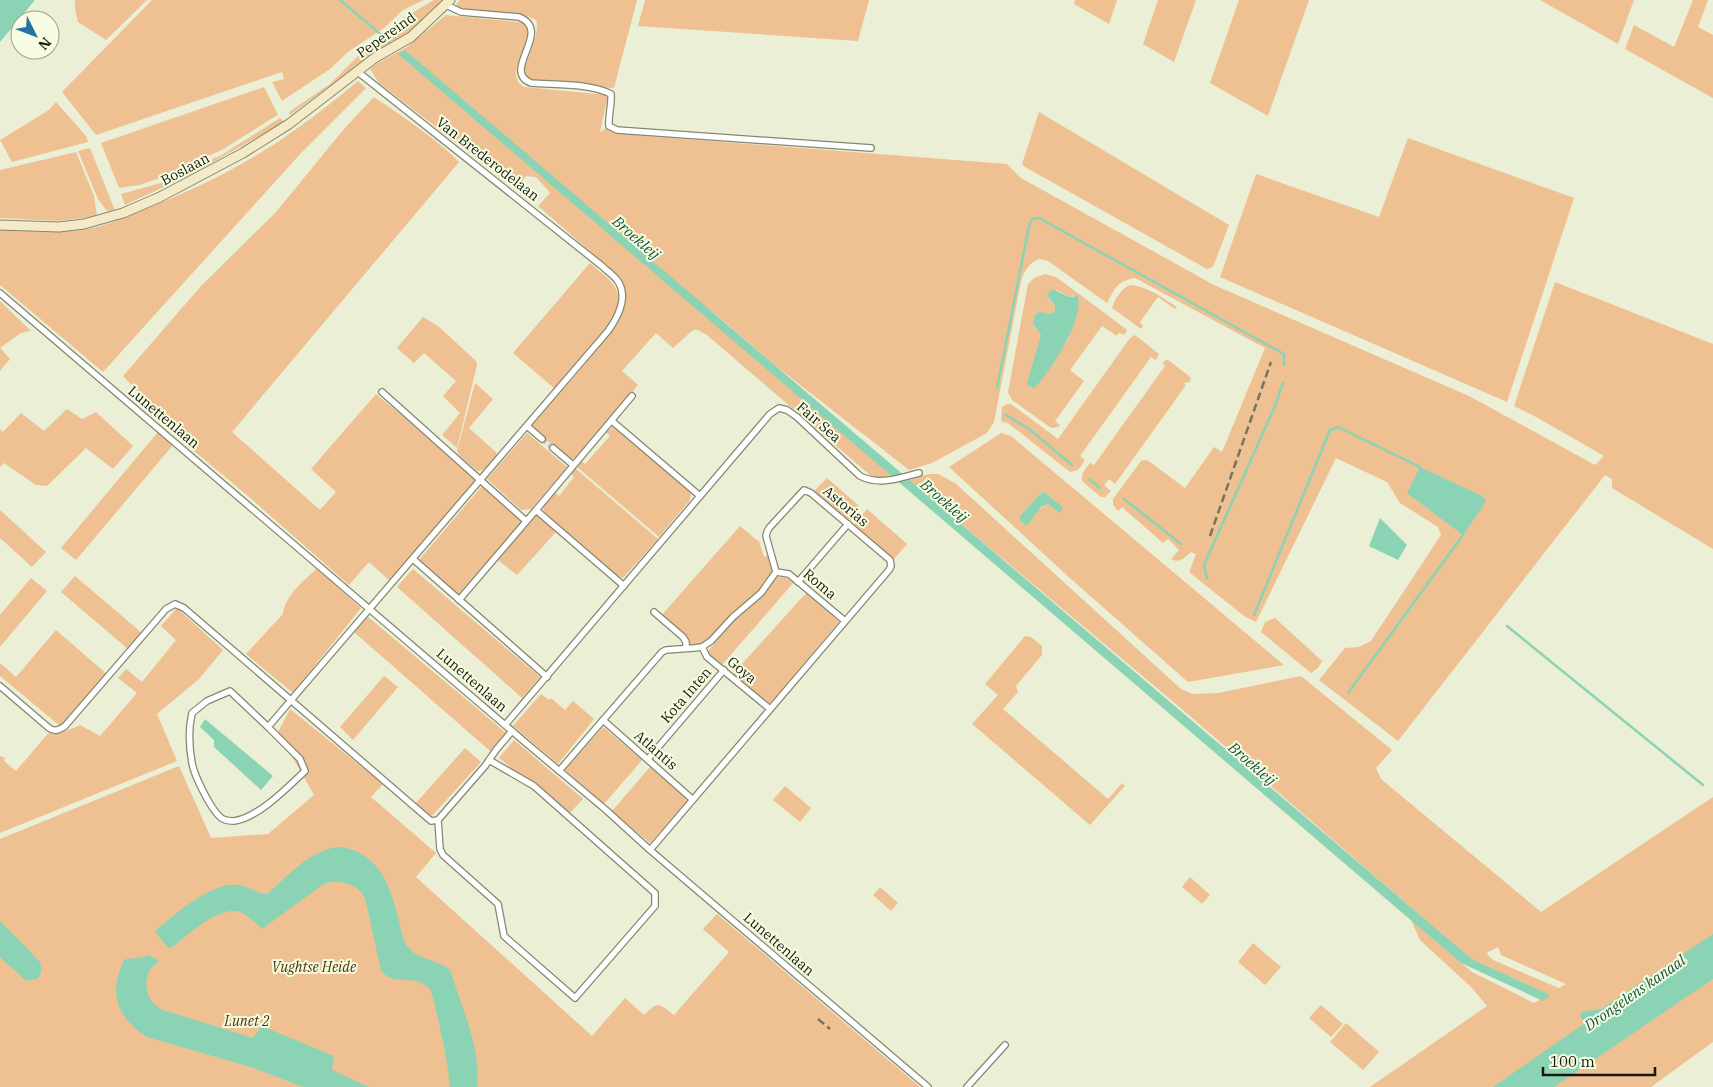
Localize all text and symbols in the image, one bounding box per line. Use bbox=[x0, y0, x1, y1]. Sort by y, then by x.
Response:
street label: Pepereind bbox=[353, 8, 419, 62]
north arrow bbox=[10, 10, 60, 60]
text: N bbox=[34, 34, 55, 54]
street label: Van Brederodelaan bbox=[433, 113, 543, 205]
street label: Boslaan bbox=[158, 149, 212, 189]
water label: Broekleij bbox=[608, 211, 665, 264]
street label: Lunettenlaan bbox=[125, 382, 204, 452]
street label: Fair Sea bbox=[793, 398, 845, 446]
water label: Broekleij bbox=[916, 474, 973, 527]
street label: Astorias bbox=[819, 482, 873, 530]
street label: Roma bbox=[800, 565, 841, 603]
street label: Lunettenlaan bbox=[433, 644, 511, 716]
street label: Goya bbox=[724, 653, 761, 688]
street label: Kota Inten bbox=[657, 663, 715, 727]
street label: Atlantis bbox=[631, 726, 681, 774]
water label: Broekleij bbox=[1224, 737, 1281, 790]
street label: Lunettenlaan bbox=[740, 908, 818, 980]
water label: Drongelens kanaal bbox=[1580, 950, 1690, 1035]
park label: Vughtse Heide bbox=[272, 958, 357, 976]
park label: Lunet 2 bbox=[223, 1012, 270, 1030]
scale bar bbox=[1543, 1044, 1656, 1076]
text: 100 m bbox=[1550, 1052, 1595, 1071]

